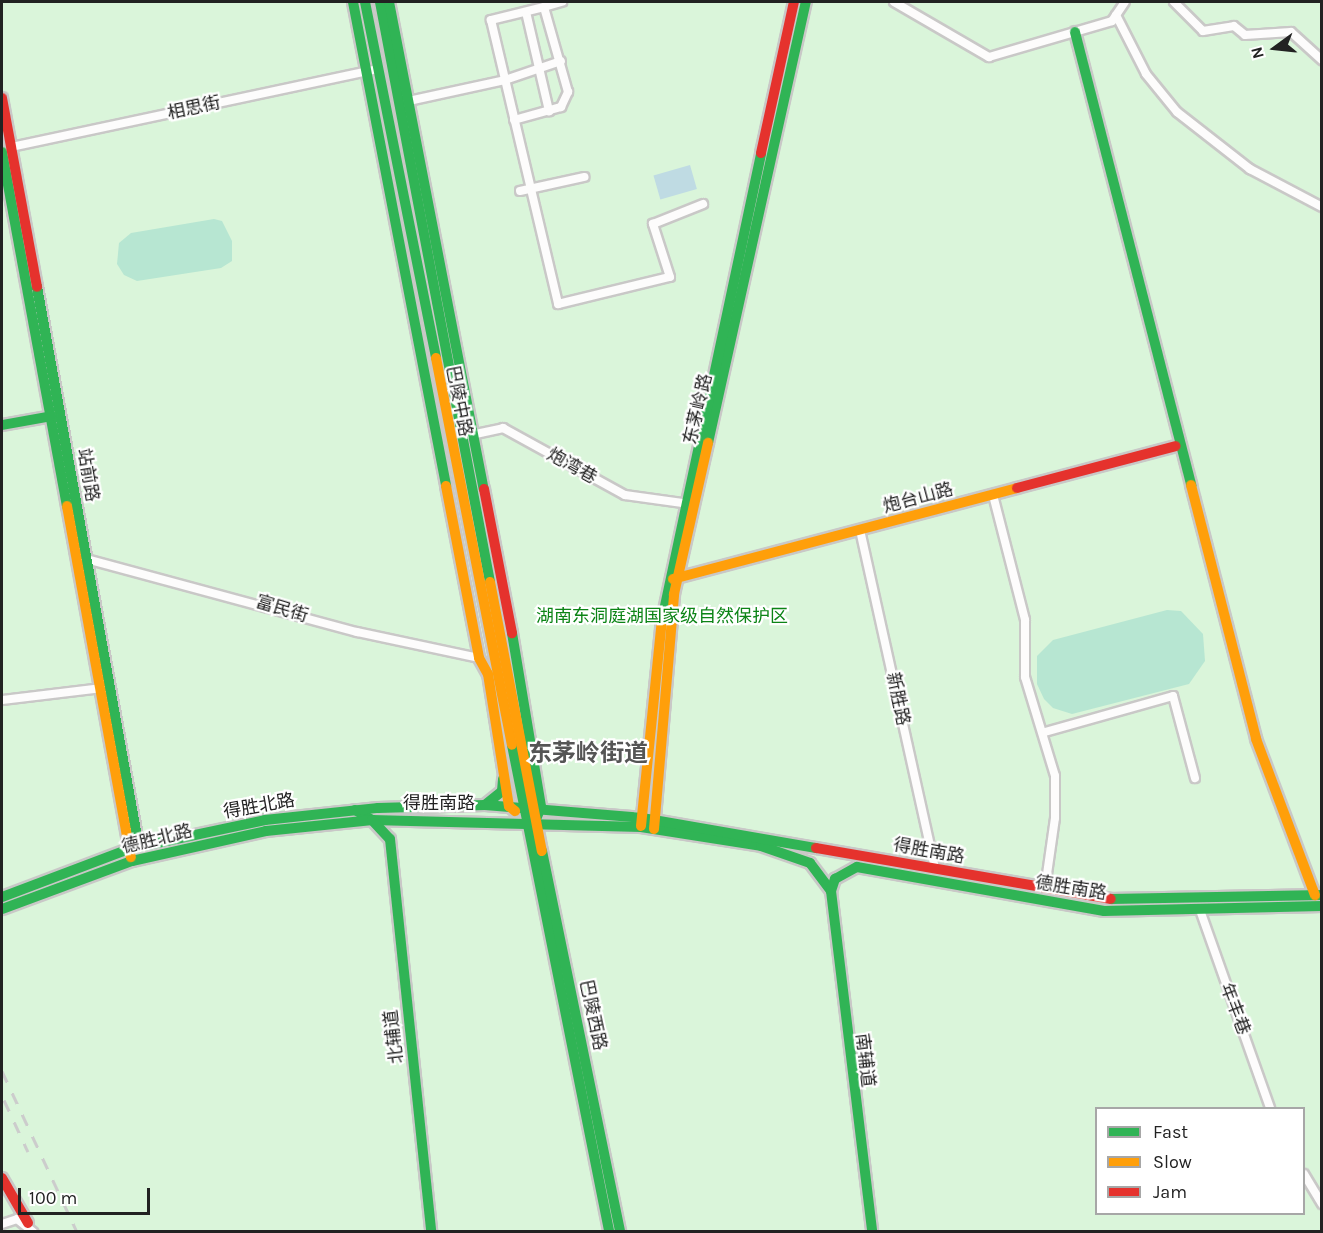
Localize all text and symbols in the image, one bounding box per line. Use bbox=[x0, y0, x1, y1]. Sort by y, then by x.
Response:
north arrow bbox=[1245, 18, 1305, 78]
text: N bbox=[1246, 45, 1268, 61]
street label: 相思街 bbox=[165, 92, 223, 124]
street label: 巴陵中路 bbox=[442, 364, 476, 438]
street label: 东茅岭路 bbox=[679, 371, 717, 447]
street label: 炮湾巷 bbox=[543, 443, 601, 489]
street label: 站前路 bbox=[73, 447, 103, 503]
street label: 炮台山路 bbox=[880, 478, 956, 518]
street label: 富民街 bbox=[253, 591, 311, 627]
park label: 湖南东洞庭湖国家级自然保护区 bbox=[536, 605, 788, 627]
street label: 新胜路 bbox=[882, 670, 914, 728]
district label: 东茅岭街道 bbox=[528, 740, 648, 768]
street label: 得胜北路 bbox=[222, 789, 296, 823]
street label: 得胜南路 bbox=[403, 792, 475, 814]
street label: 德胜北路 bbox=[119, 820, 195, 858]
street label: 得胜南路 bbox=[892, 834, 966, 868]
street label: 德胜南路 bbox=[1034, 872, 1108, 904]
street label: 巴陵西路 bbox=[575, 978, 611, 1052]
street label: 年丰巷 bbox=[1215, 980, 1255, 1038]
street label: 北辅道 bbox=[380, 1009, 408, 1065]
street label: 南辅道 bbox=[851, 1032, 879, 1088]
legend bbox=[1095, 1107, 1305, 1215]
text: Fast bbox=[1153, 1121, 1188, 1143]
text: Slow bbox=[1153, 1151, 1192, 1173]
scale bar bbox=[21, 1176, 153, 1214]
text: Jam bbox=[1153, 1181, 1187, 1203]
text: 100 m bbox=[29, 1187, 77, 1209]

